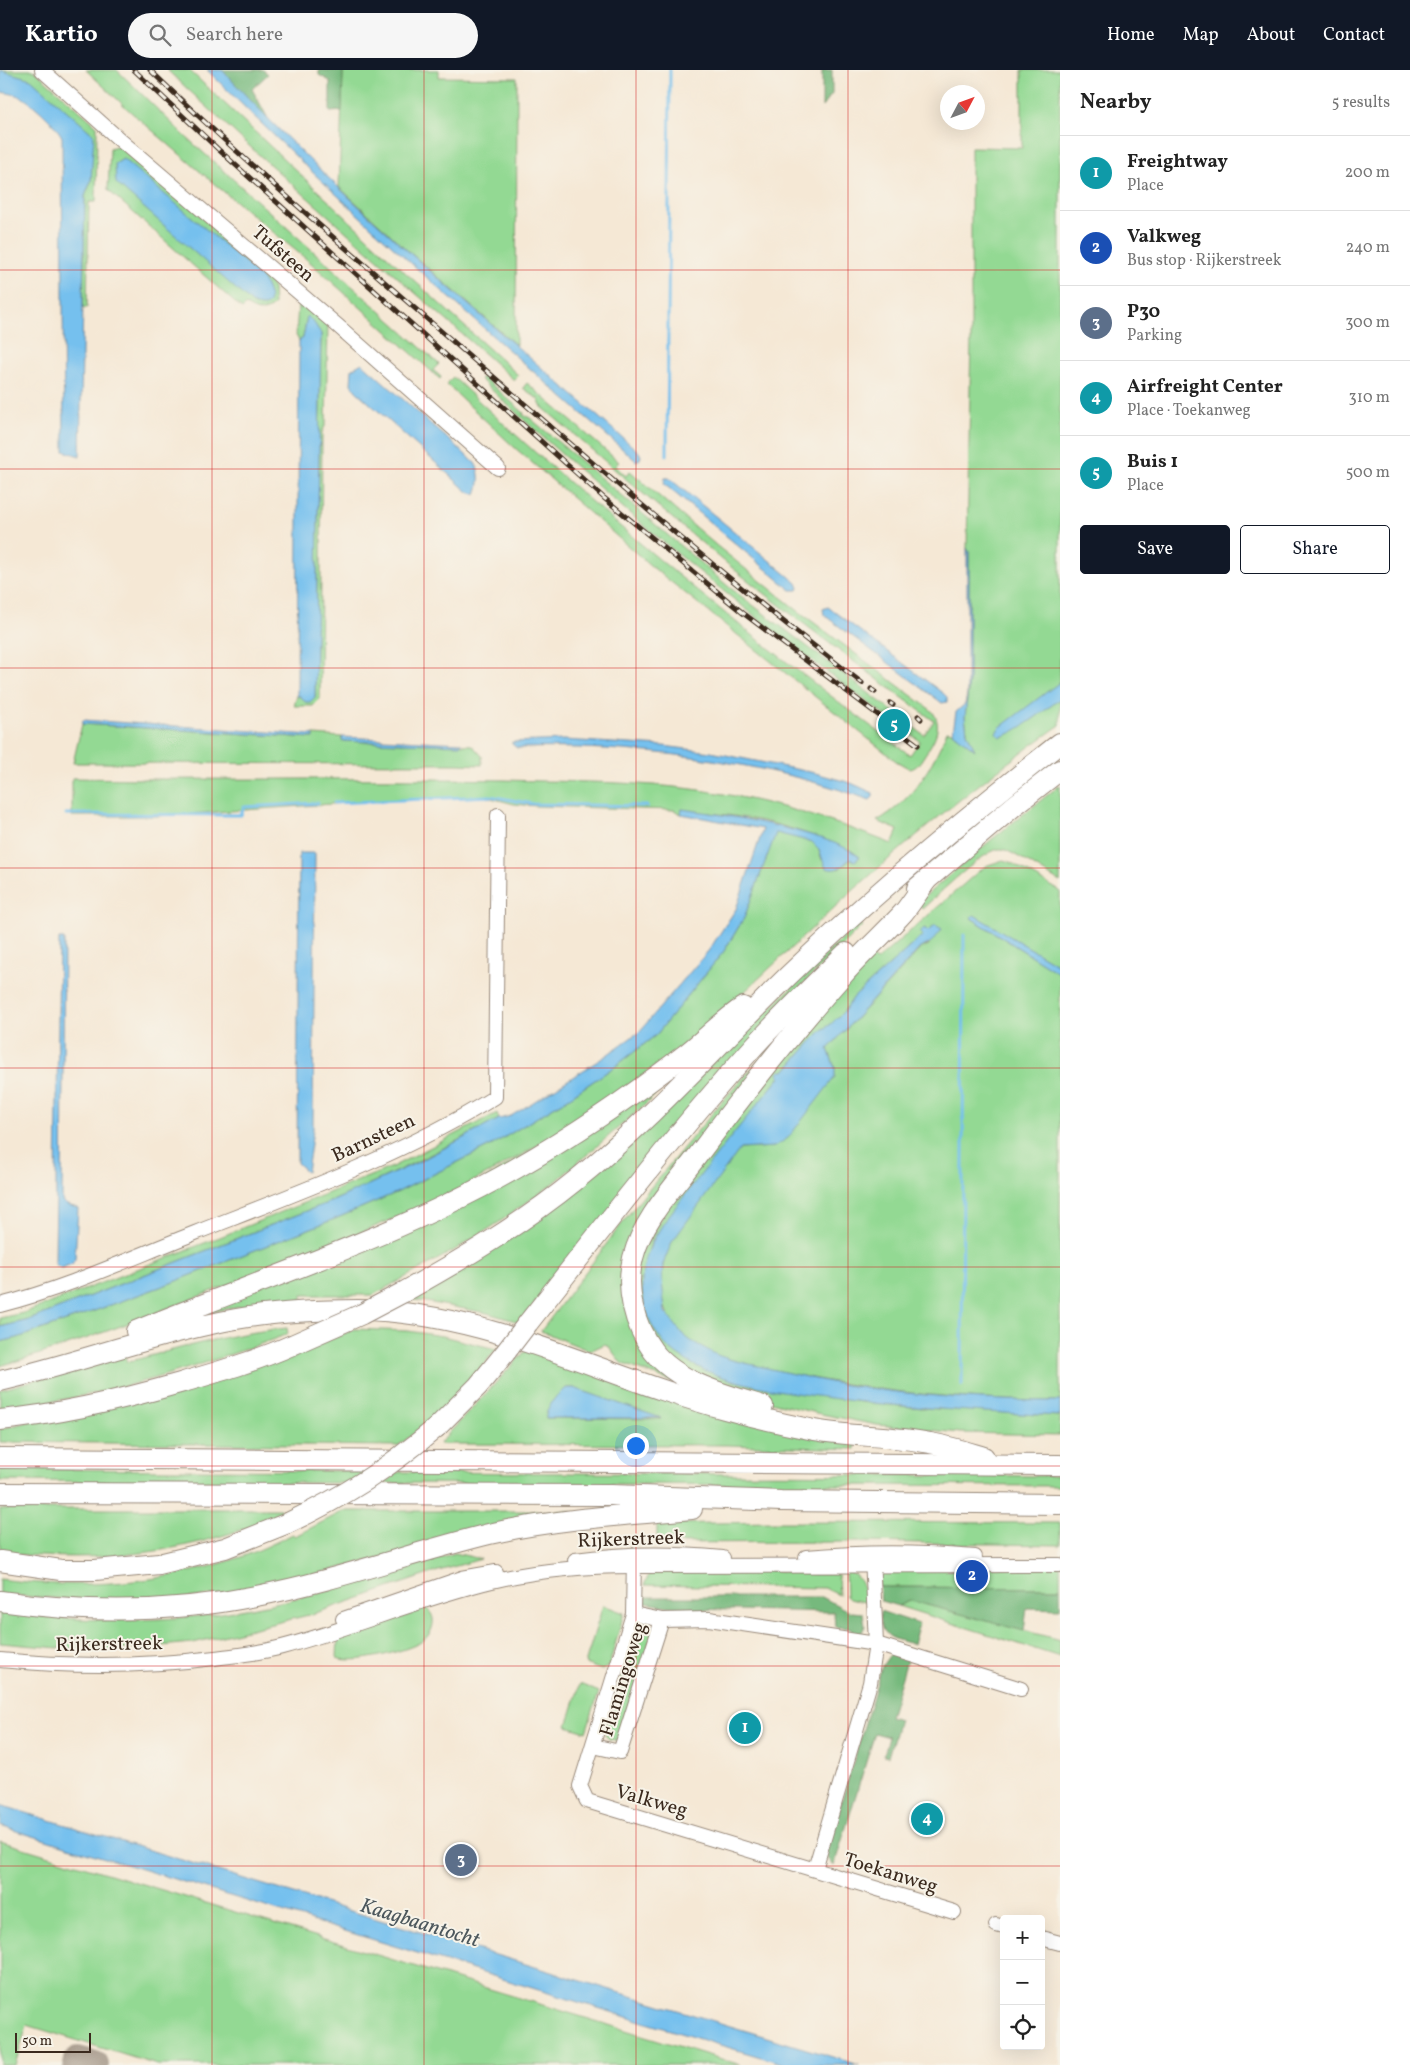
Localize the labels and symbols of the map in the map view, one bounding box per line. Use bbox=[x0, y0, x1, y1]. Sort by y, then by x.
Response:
north arrow bbox=[940, 85, 985, 130]
street label: Tufsteen bbox=[245, 219, 320, 290]
pin: 5 bbox=[878, 706, 910, 744]
street label: Barnsteen bbox=[328, 1107, 420, 1170]
your location bbox=[623, 1433, 649, 1459]
street label: Rijkerstreek bbox=[577, 1524, 685, 1556]
pin: 2 bbox=[956, 1557, 988, 1595]
street label: Flamingoweg bbox=[593, 1619, 655, 1740]
street label: Rijkerstreek bbox=[55, 1630, 163, 1660]
pin: 1 bbox=[729, 1709, 761, 1747]
street label: Valkweg bbox=[612, 1778, 691, 1826]
pin: 4 bbox=[911, 1800, 943, 1838]
pin: 3 bbox=[445, 1841, 477, 1879]
street label: Toekanweg bbox=[840, 1846, 941, 1902]
water label: Kaagbaantocht bbox=[356, 1892, 484, 1956]
scale bar bbox=[15, 2030, 91, 2053]

